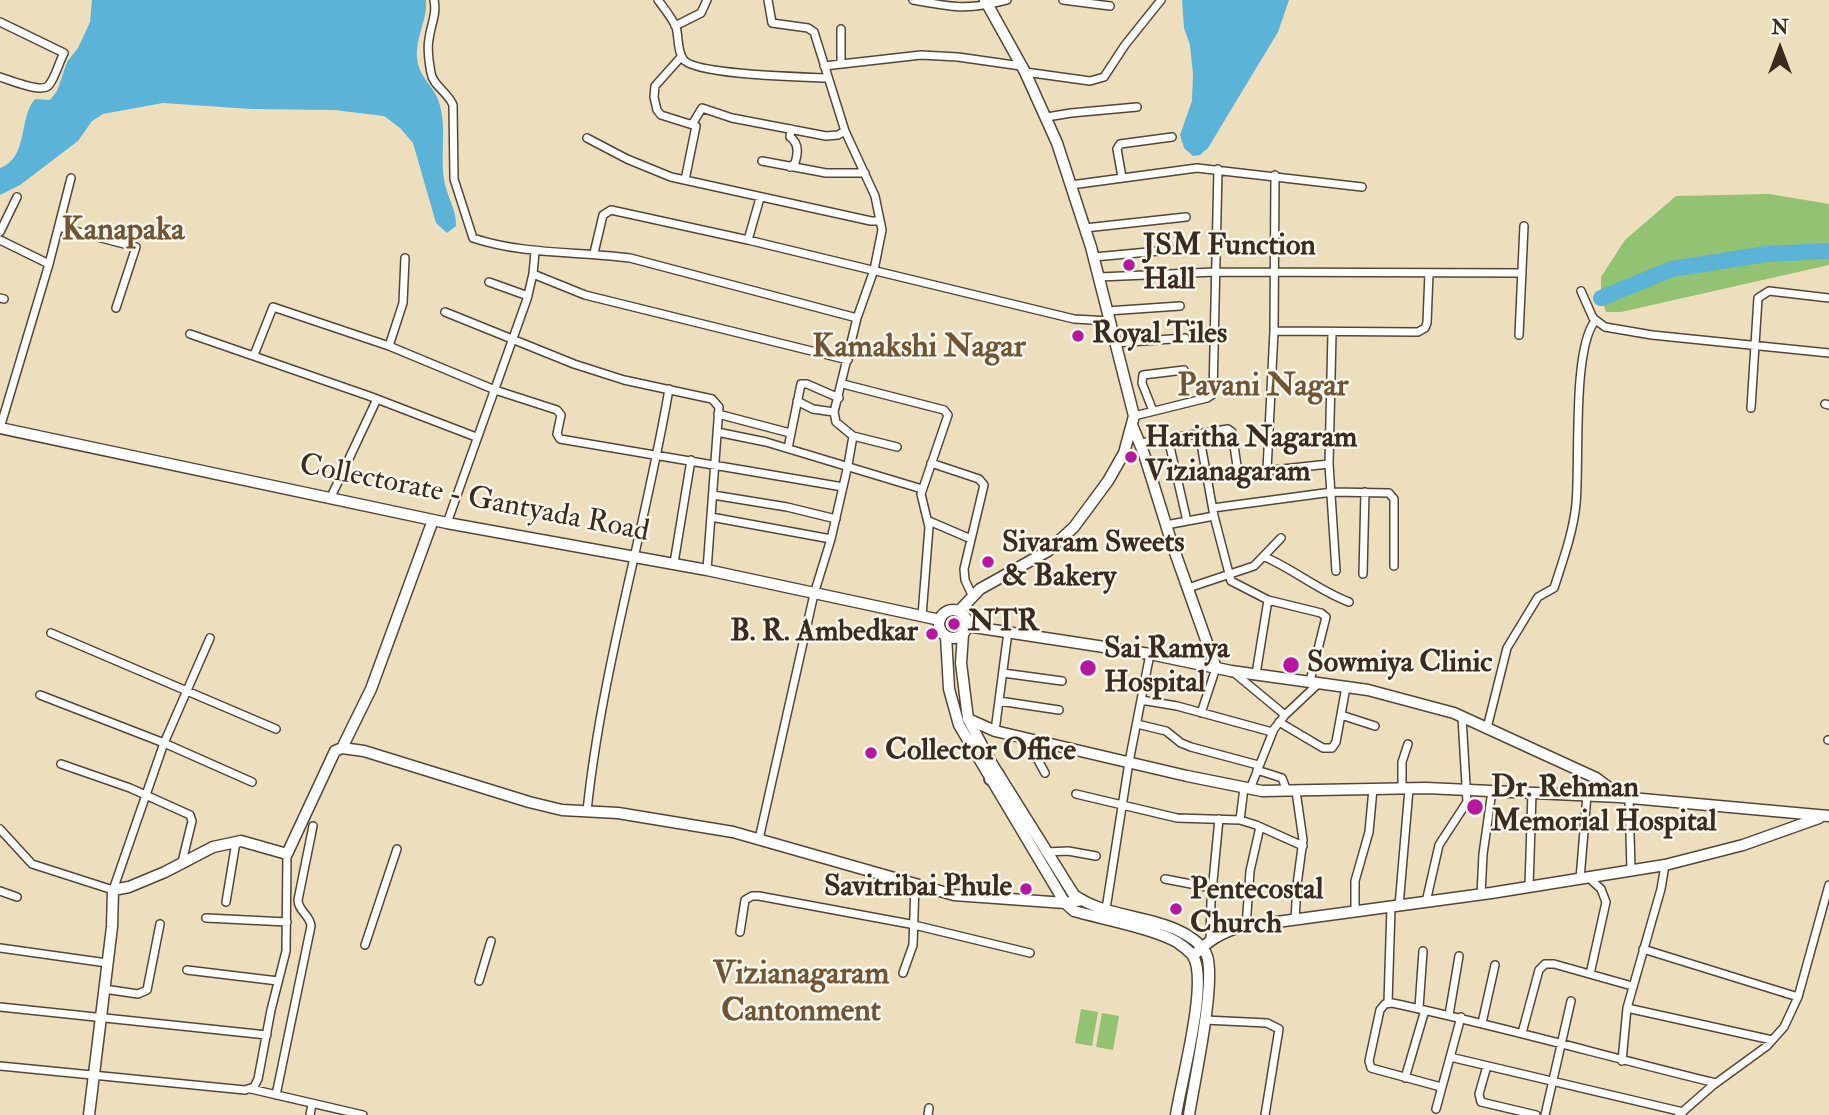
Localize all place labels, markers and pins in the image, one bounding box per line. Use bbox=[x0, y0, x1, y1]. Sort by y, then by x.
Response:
place label: JSM Function Hall bbox=[1143, 230, 1316, 300]
marker: JSM Function Hall bbox=[1121, 257, 1137, 273]
place label: Royal Tiles bbox=[1092, 318, 1227, 354]
marker: Royal Tiles bbox=[1070, 328, 1086, 344]
place label: Haritha Nagaram Vizianagaram bbox=[1145, 422, 1357, 492]
marker: Haritha Nagaram Vizianagaram bbox=[1123, 449, 1139, 465]
place label: Sivaram Sweets & Bakery bbox=[1002, 527, 1184, 598]
marker: Sivaram Sweets & Bakery bbox=[980, 554, 996, 570]
place label: NTR bbox=[968, 606, 1039, 642]
place label: B. R. Ambedkar bbox=[730, 616, 918, 652]
marker: NTR bbox=[946, 616, 962, 632]
marker: B. R. Ambedkar bbox=[924, 626, 940, 642]
place label: Sai Ramya Hospital bbox=[1104, 633, 1229, 704]
place label: Sowmiya Clinic bbox=[1307, 647, 1492, 683]
marker: Sowmiya Clinic bbox=[1281, 655, 1301, 675]
marker: Sai Ramya Hospital bbox=[1078, 658, 1098, 678]
place label: Collector Office bbox=[885, 735, 1076, 771]
marker: Collector Office bbox=[863, 745, 879, 761]
place label: Dr. Rehman Memorial Hospital bbox=[1491, 772, 1717, 842]
marker: Dr. Rehman Memorial Hospital bbox=[1465, 797, 1485, 817]
place label: Savitribai Phule bbox=[824, 871, 1012, 907]
place label: Pentecostal Church bbox=[1190, 874, 1323, 944]
marker: Savitribai Phule bbox=[1018, 881, 1034, 897]
marker: Pentecostal Church bbox=[1168, 901, 1184, 917]

